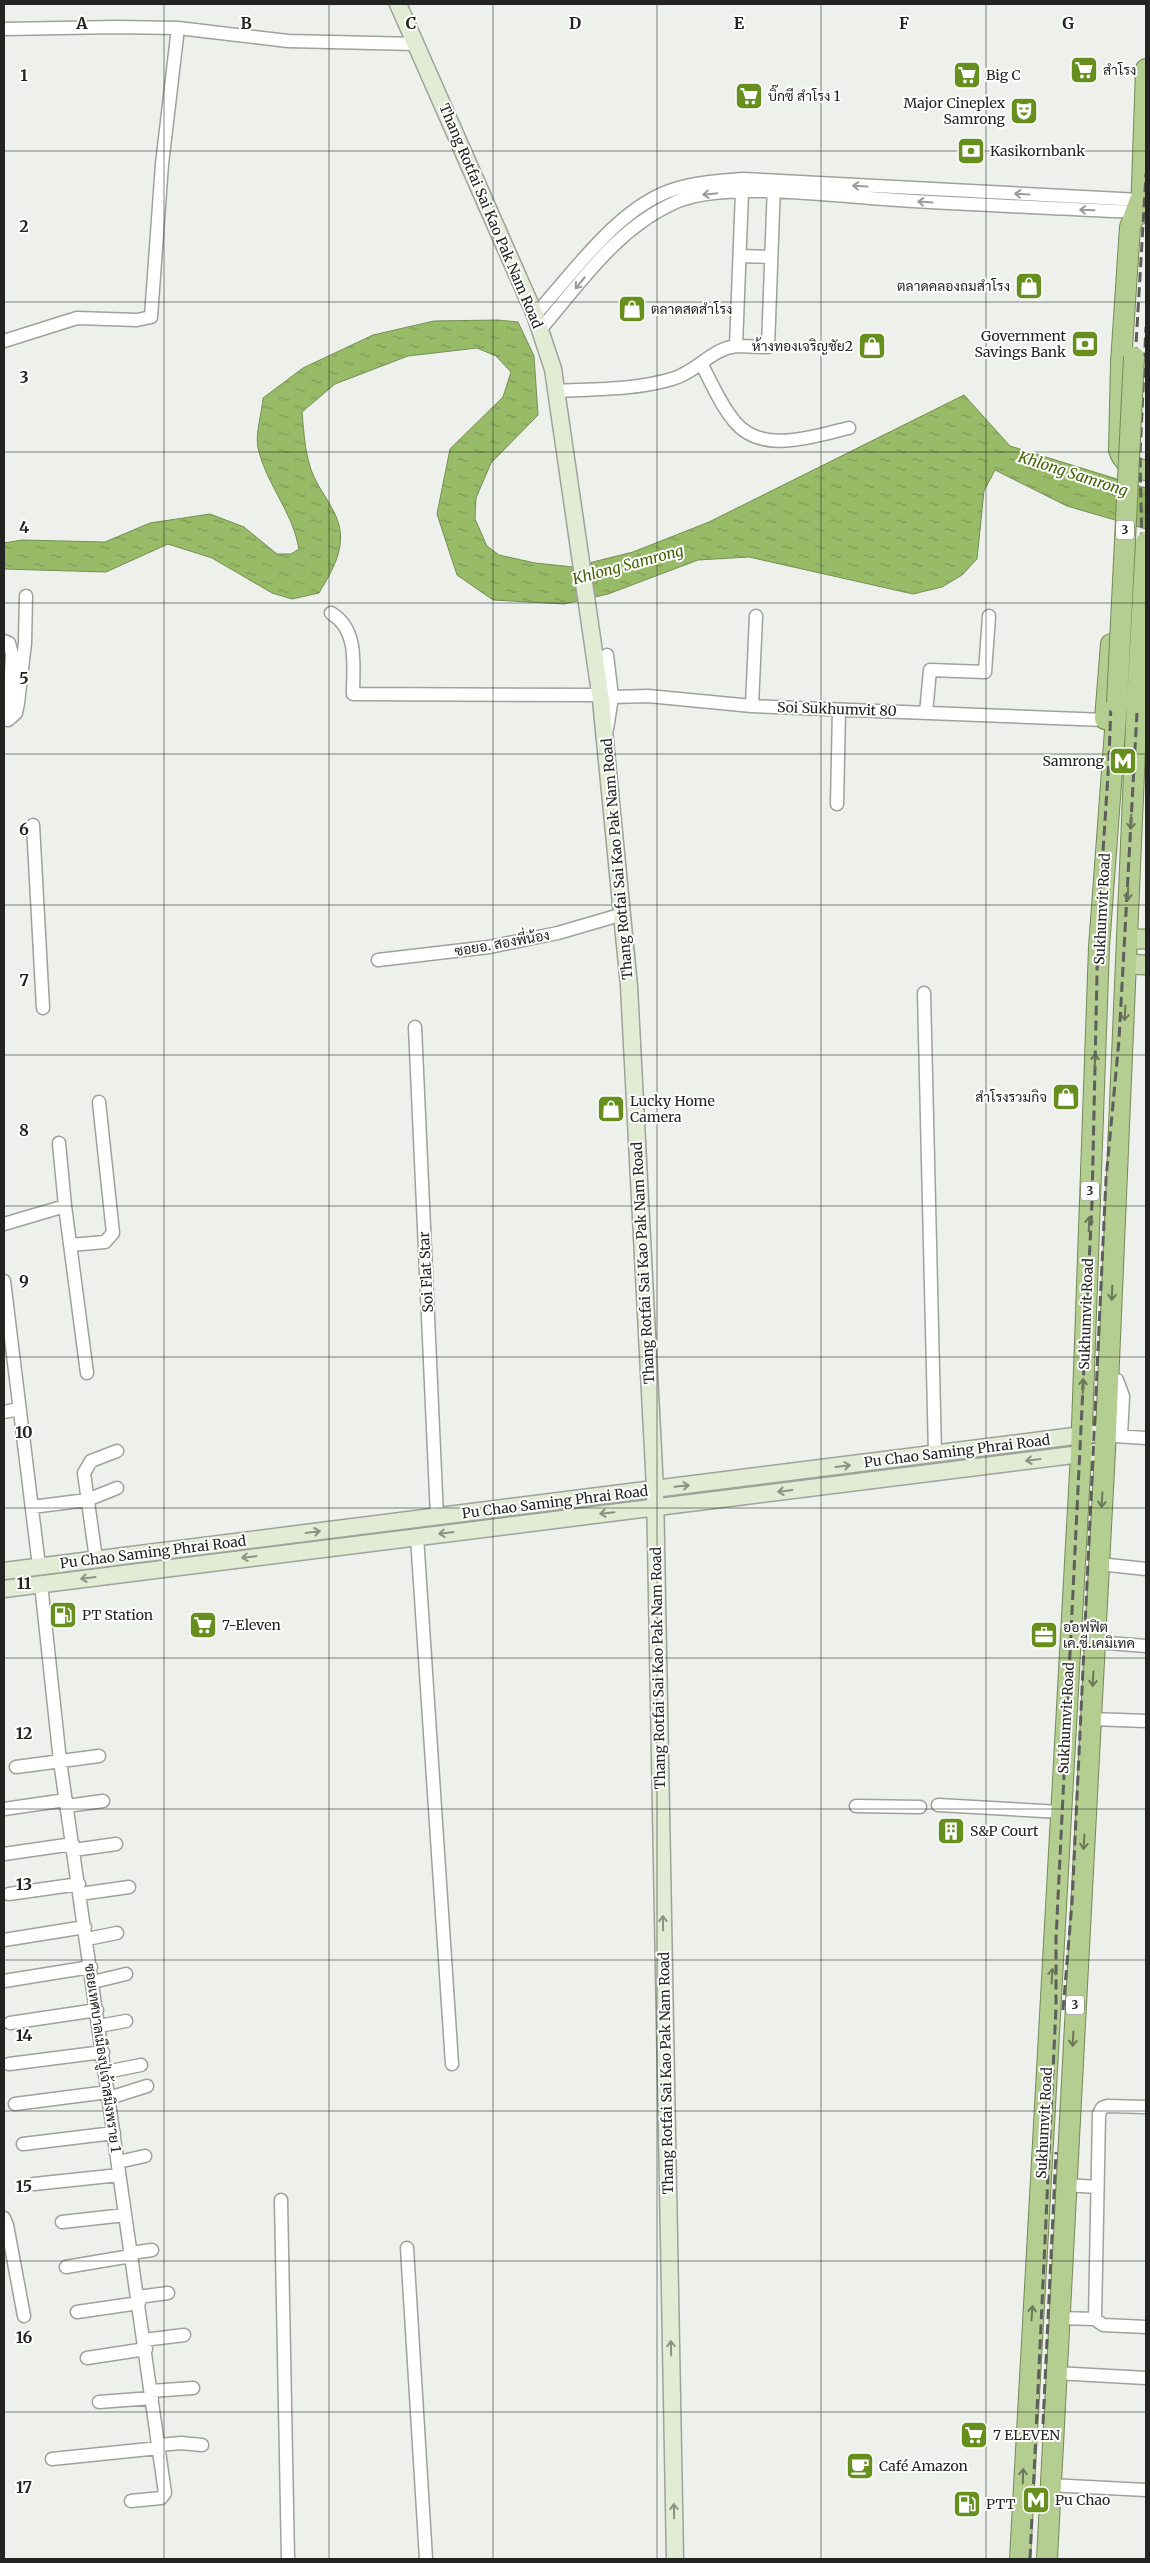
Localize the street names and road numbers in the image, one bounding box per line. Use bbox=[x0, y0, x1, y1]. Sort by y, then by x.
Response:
street label: Thang Rotfai Sai Kao Pak Nam Road bbox=[435, 101, 547, 332]
road number: 3 bbox=[1116, 520, 1134, 540]
street label: Soi Sukhumvit 80 bbox=[777, 698, 897, 720]
street label: Thang Rotfai Sai Kao Pak Nam Road bbox=[597, 737, 637, 981]
street label: Sukhumvit Road bbox=[1090, 852, 1114, 965]
street label: ซอยอ. สองพี่น้อง bbox=[453, 923, 551, 960]
street label: Thang Rotfai Sai Kao Pak Nam Road bbox=[628, 1141, 658, 1385]
road number: 3 bbox=[1081, 1182, 1099, 1200]
street label: Soi Flat Star bbox=[415, 1231, 437, 1313]
street label: Sukhumvit Road bbox=[1075, 1257, 1097, 1370]
street label: Pu Chao Saming Phrai Road bbox=[863, 1431, 1052, 1471]
street label: Pu Chao Saming Phrai Road bbox=[461, 1482, 650, 1522]
street label: Pu Chao Saming Phrai Road bbox=[59, 1532, 248, 1572]
street label: Thang Rotfai Sai Kao Pak Nam Road bbox=[647, 1546, 669, 1789]
street label: Sukhumvit Road bbox=[1054, 1661, 1078, 1774]
street label: Thang Rotfai Sai Kao Pak Nam Road bbox=[655, 1951, 677, 2194]
street label: ซอยเทศบาลเมืองปู่เจ้าสมิงพราย 1 bbox=[80, 1962, 125, 2154]
road number: 3 bbox=[1066, 1996, 1084, 2014]
street label: Sukhumvit Road bbox=[1032, 2066, 1056, 2179]

